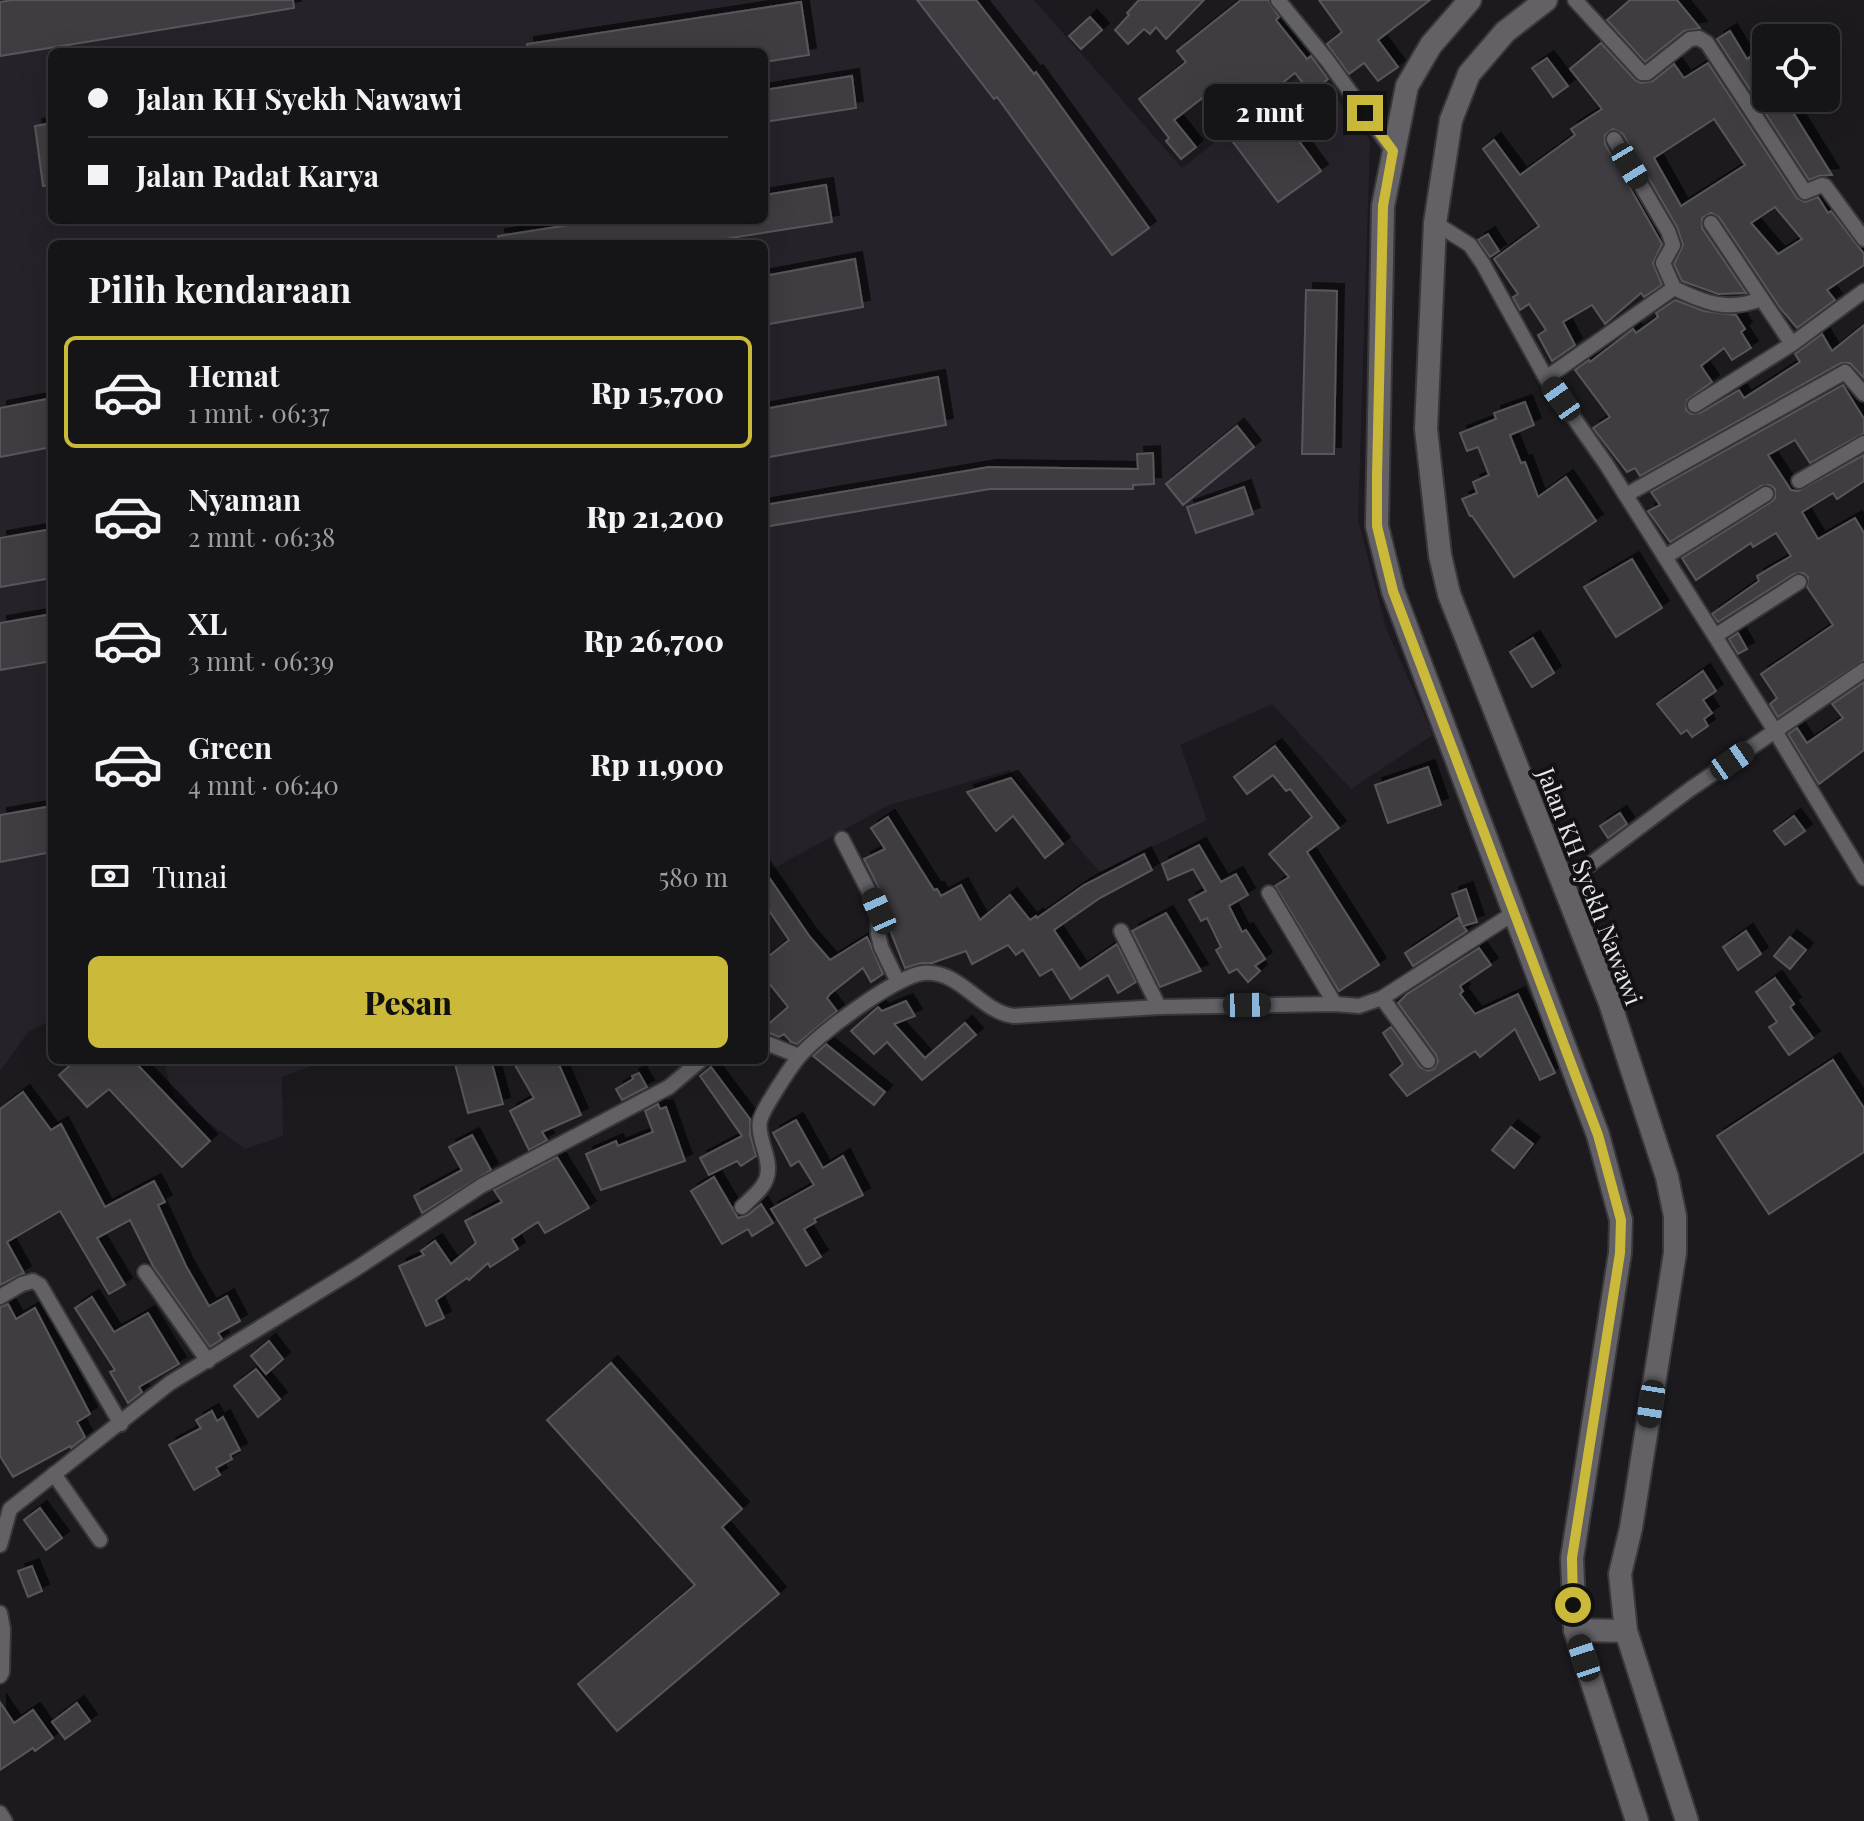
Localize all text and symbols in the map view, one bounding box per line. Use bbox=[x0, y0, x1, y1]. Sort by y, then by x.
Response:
map controls bbox=[1752, 24, 1840, 112]
button: locate bbox=[1752, 24, 1840, 112]
text: Jalan KH Syekh Nawawi bbox=[136, 78, 462, 118]
callout: 2 mnt bbox=[1205, 85, 1337, 141]
text: 2 mnt bbox=[1236, 94, 1304, 129]
route end bbox=[1347, 95, 1383, 131]
car bbox=[1607, 139, 1653, 193]
text: Jalan Padat Karya bbox=[136, 155, 379, 195]
text: Pilih kendaraan bbox=[88, 264, 351, 312]
text: Hemat bbox=[188, 355, 280, 395]
icon: car bbox=[92, 356, 164, 428]
text: Rp 15,700 bbox=[591, 372, 724, 412]
car bbox=[1537, 372, 1585, 426]
text: 1 mnt · 06:37 bbox=[188, 395, 330, 430]
text: Nyaman bbox=[188, 479, 301, 519]
icon: car bbox=[92, 480, 164, 552]
text: Rp 21,200 bbox=[586, 496, 724, 536]
text: 2 mnt · 06:38 bbox=[188, 519, 335, 554]
text: XL bbox=[188, 603, 227, 643]
icon: car bbox=[92, 604, 164, 676]
text: Rp 26,700 bbox=[583, 620, 724, 660]
text: 3 mnt · 06:39 bbox=[188, 643, 334, 678]
text: Green bbox=[188, 727, 272, 767]
icon: car bbox=[92, 728, 164, 800]
car bbox=[1705, 737, 1759, 785]
text: Rp 11,900 bbox=[590, 744, 724, 784]
street label: Jalan KH Syekh Nawawi bbox=[1531, 762, 1651, 1009]
text: 4 mnt · 06:40 bbox=[188, 767, 339, 802]
icon: cash bbox=[88, 854, 132, 898]
text: Tunai bbox=[152, 856, 228, 896]
text: 580 m bbox=[659, 859, 728, 894]
car bbox=[858, 884, 900, 938]
button: Pesan bbox=[88, 956, 728, 1048]
car bbox=[1223, 993, 1271, 1017]
car bbox=[1635, 1378, 1667, 1430]
route start bbox=[1555, 1587, 1591, 1623]
car bbox=[1565, 1631, 1603, 1685]

